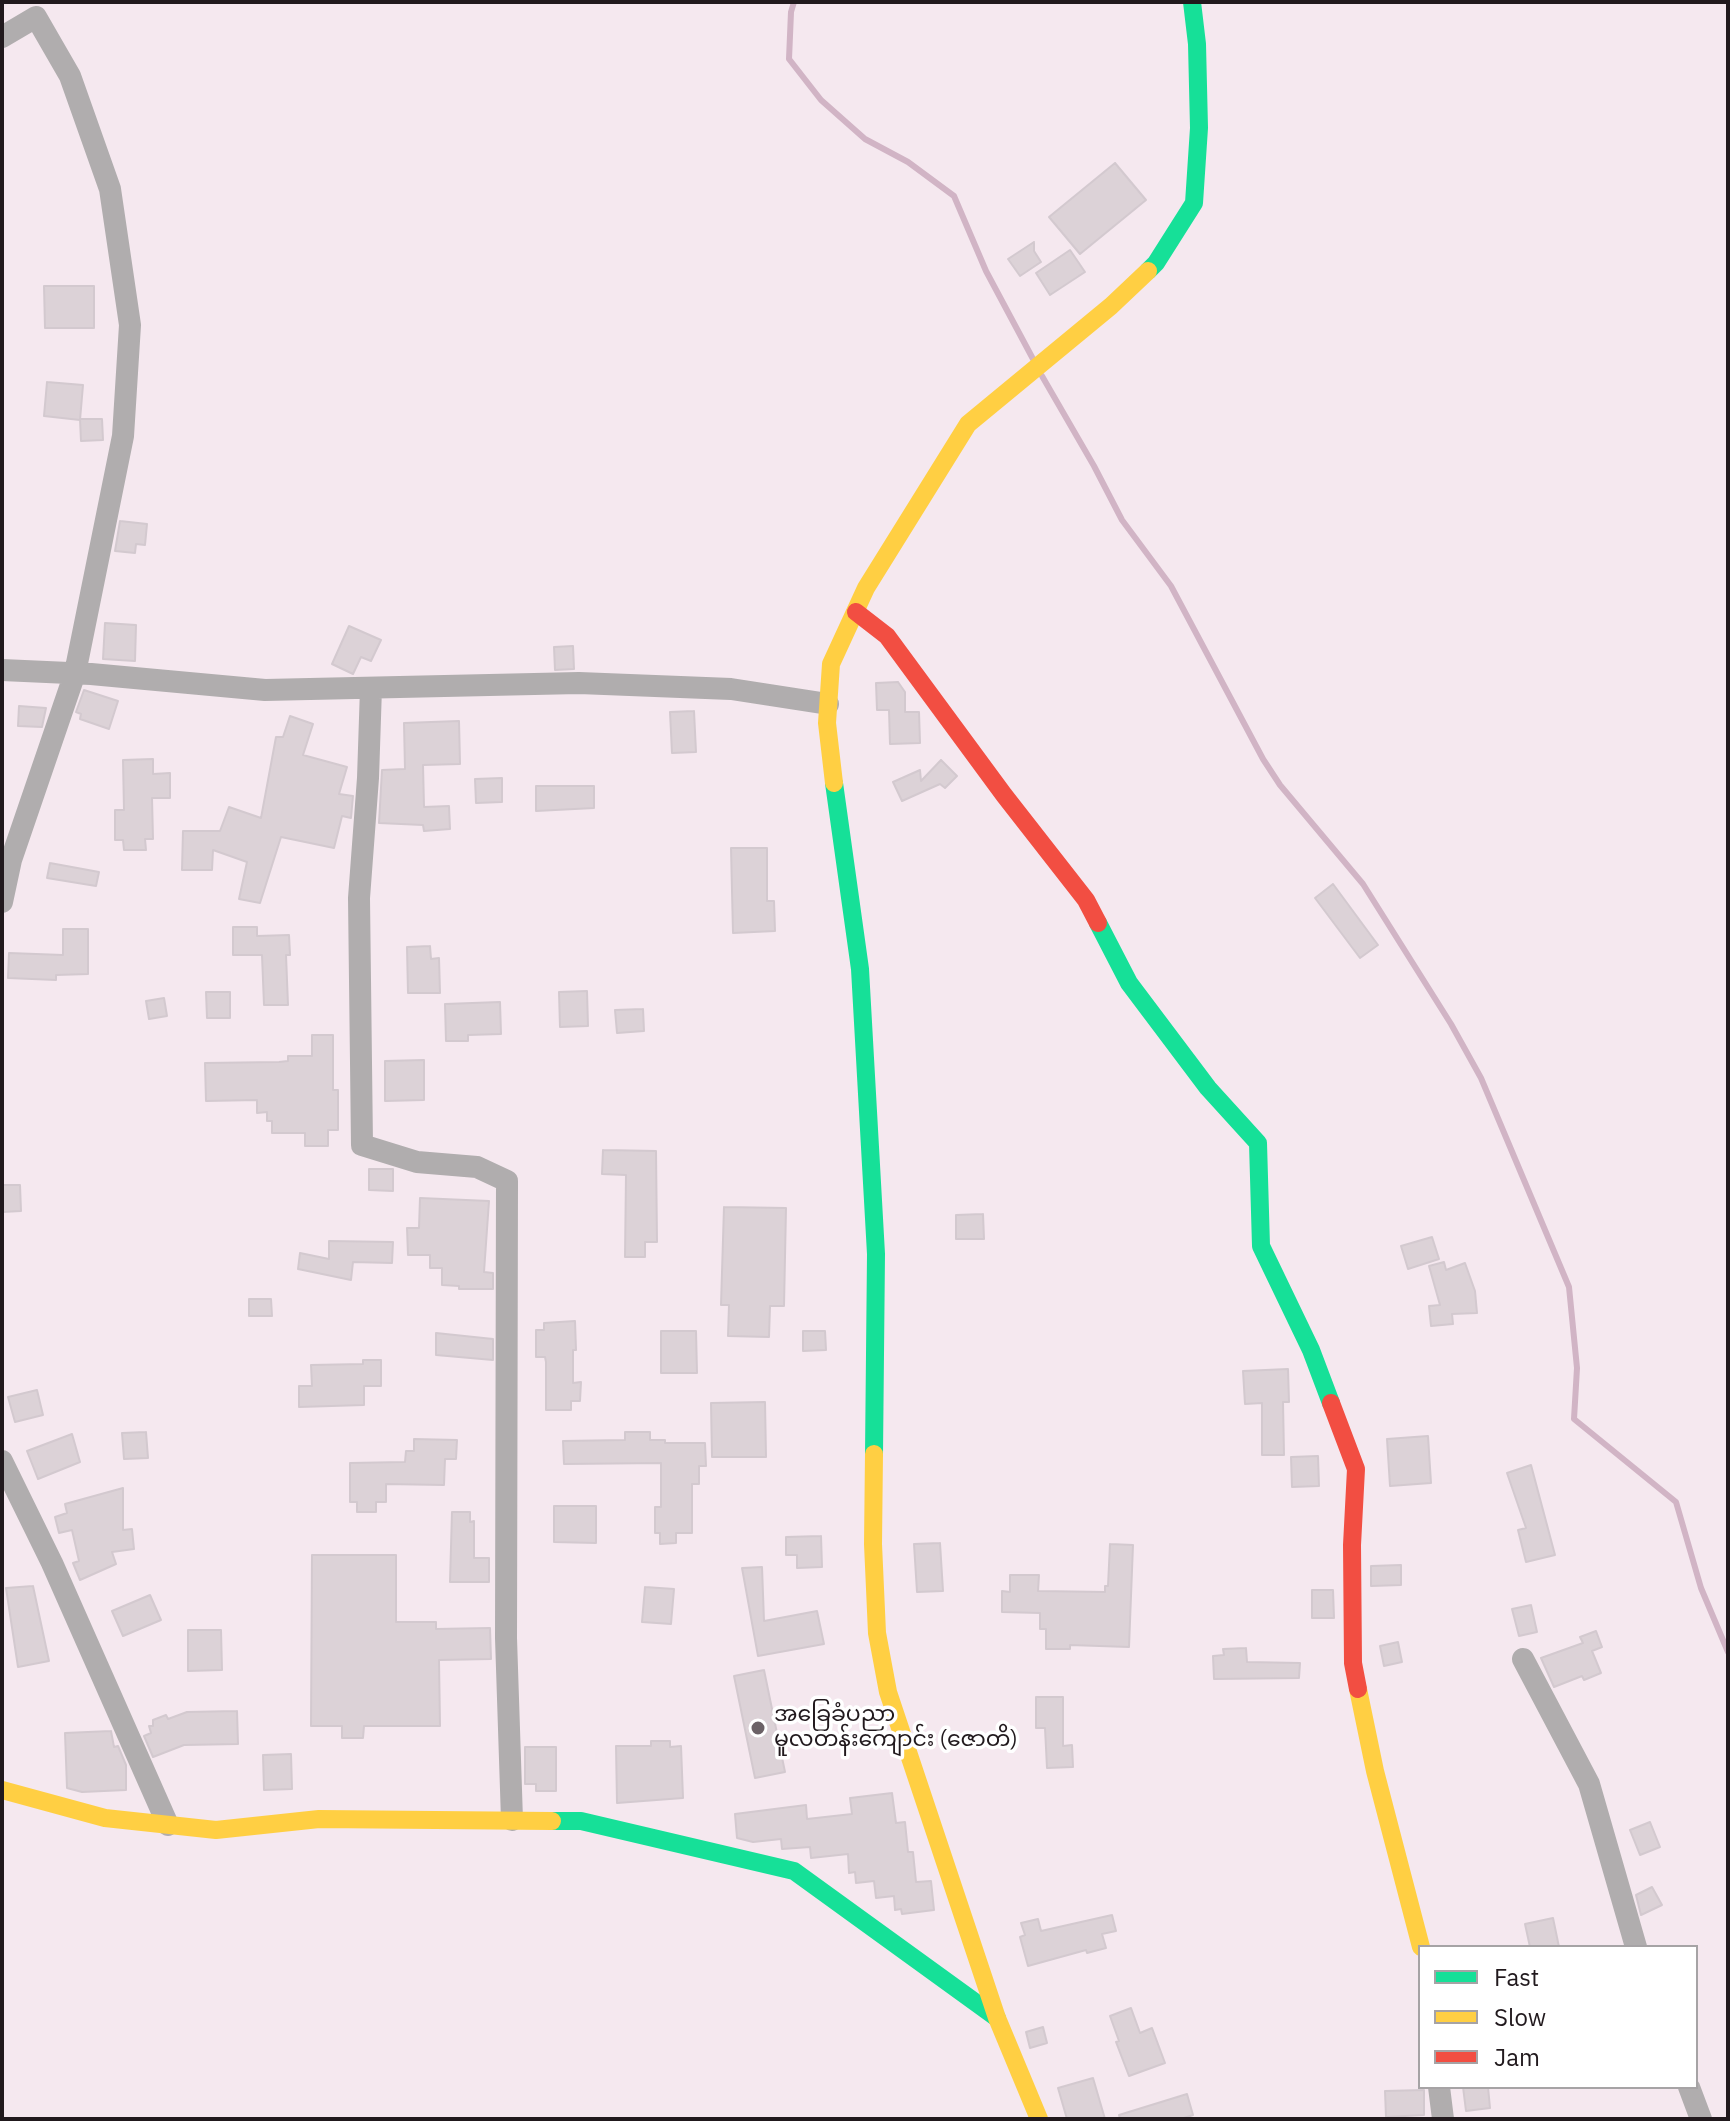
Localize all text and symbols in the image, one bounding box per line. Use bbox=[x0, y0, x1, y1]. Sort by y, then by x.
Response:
place label: အခြေခံပညာ မူလတန်းကျောင်း (ဇောတိ) bbox=[774, 1702, 1018, 1754]
marker: အခြေခံပညာ မူလတန်းကျောင်း (ဇောတိ) bbox=[749, 1719, 767, 1737]
legend bbox=[1418, 1945, 1698, 2089]
text: Fast bbox=[1494, 1961, 1539, 1993]
text: Slow bbox=[1494, 2001, 1546, 2033]
text: Jam bbox=[1494, 2041, 1540, 2073]

